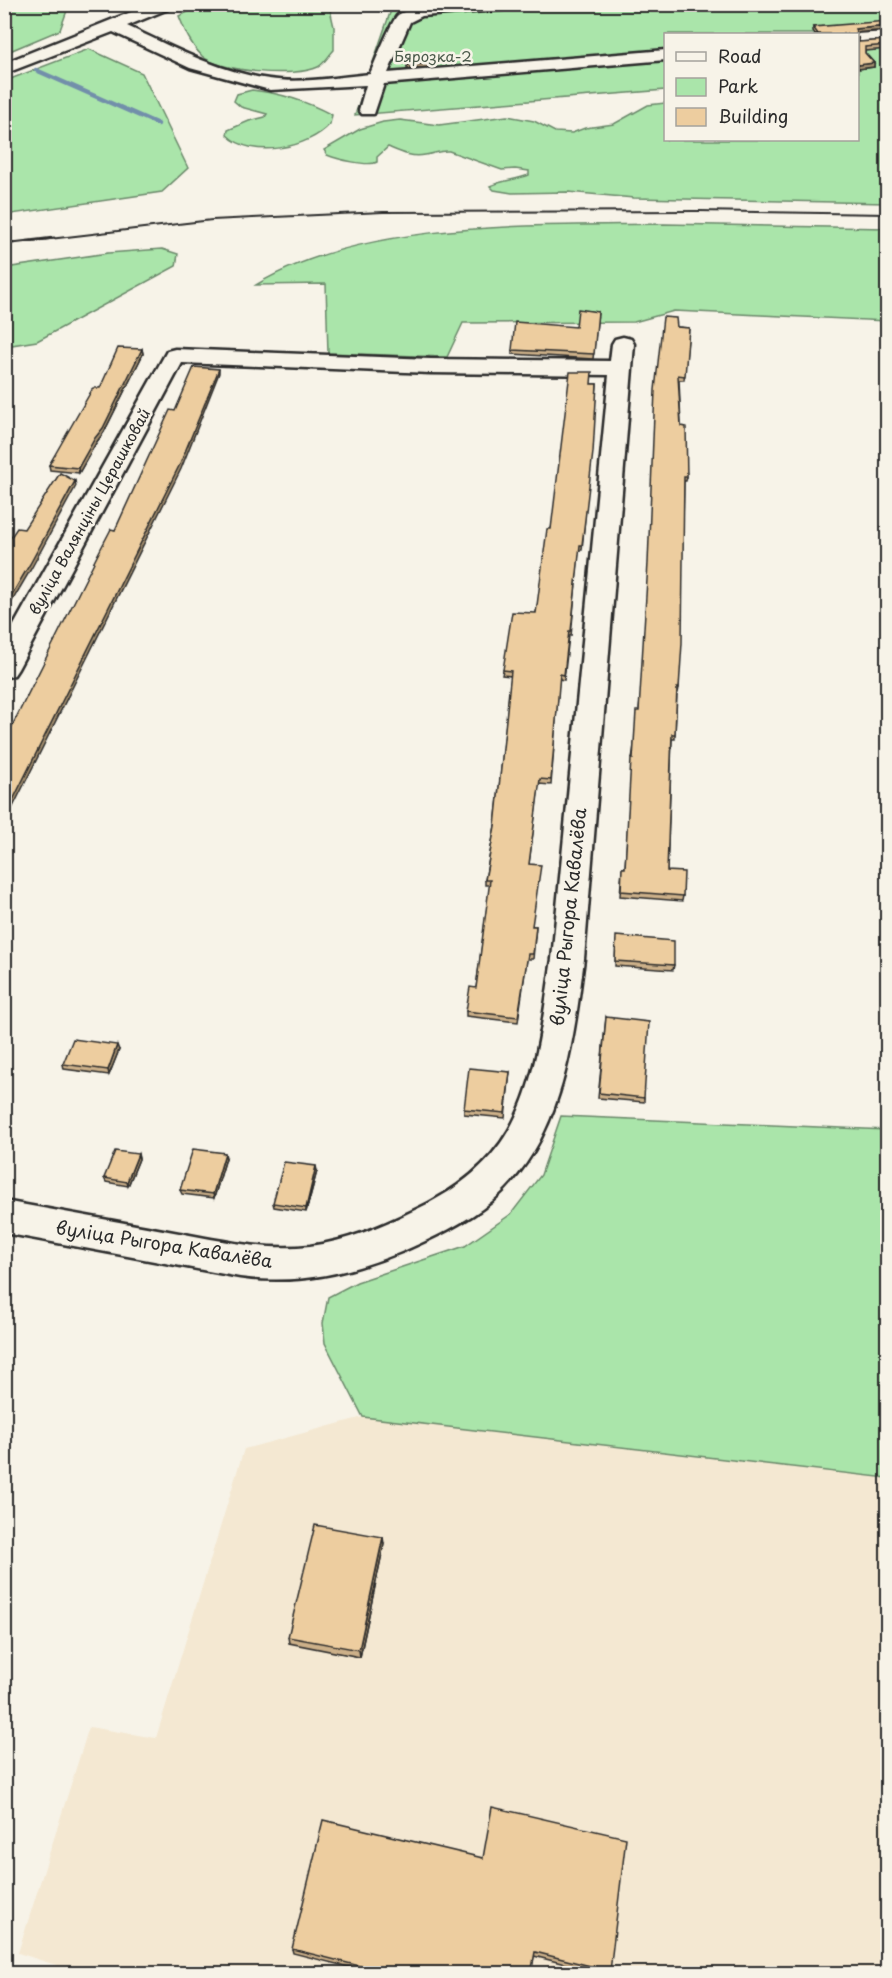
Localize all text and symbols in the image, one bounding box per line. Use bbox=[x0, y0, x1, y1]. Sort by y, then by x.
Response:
legend bbox=[664, 33, 859, 141]
text: Road bbox=[718, 42, 762, 69]
park label: Бярозка-2 bbox=[394, 44, 472, 67]
text: Park bbox=[718, 72, 758, 99]
text: Building bbox=[718, 102, 788, 129]
street label: вуліца Валянціны Церашковай bbox=[22, 404, 155, 619]
street label: вуліца Рыгора Кавалёва bbox=[543, 806, 592, 1027]
street label: вуліца Рыгора Кавалёва bbox=[54, 1213, 275, 1274]

